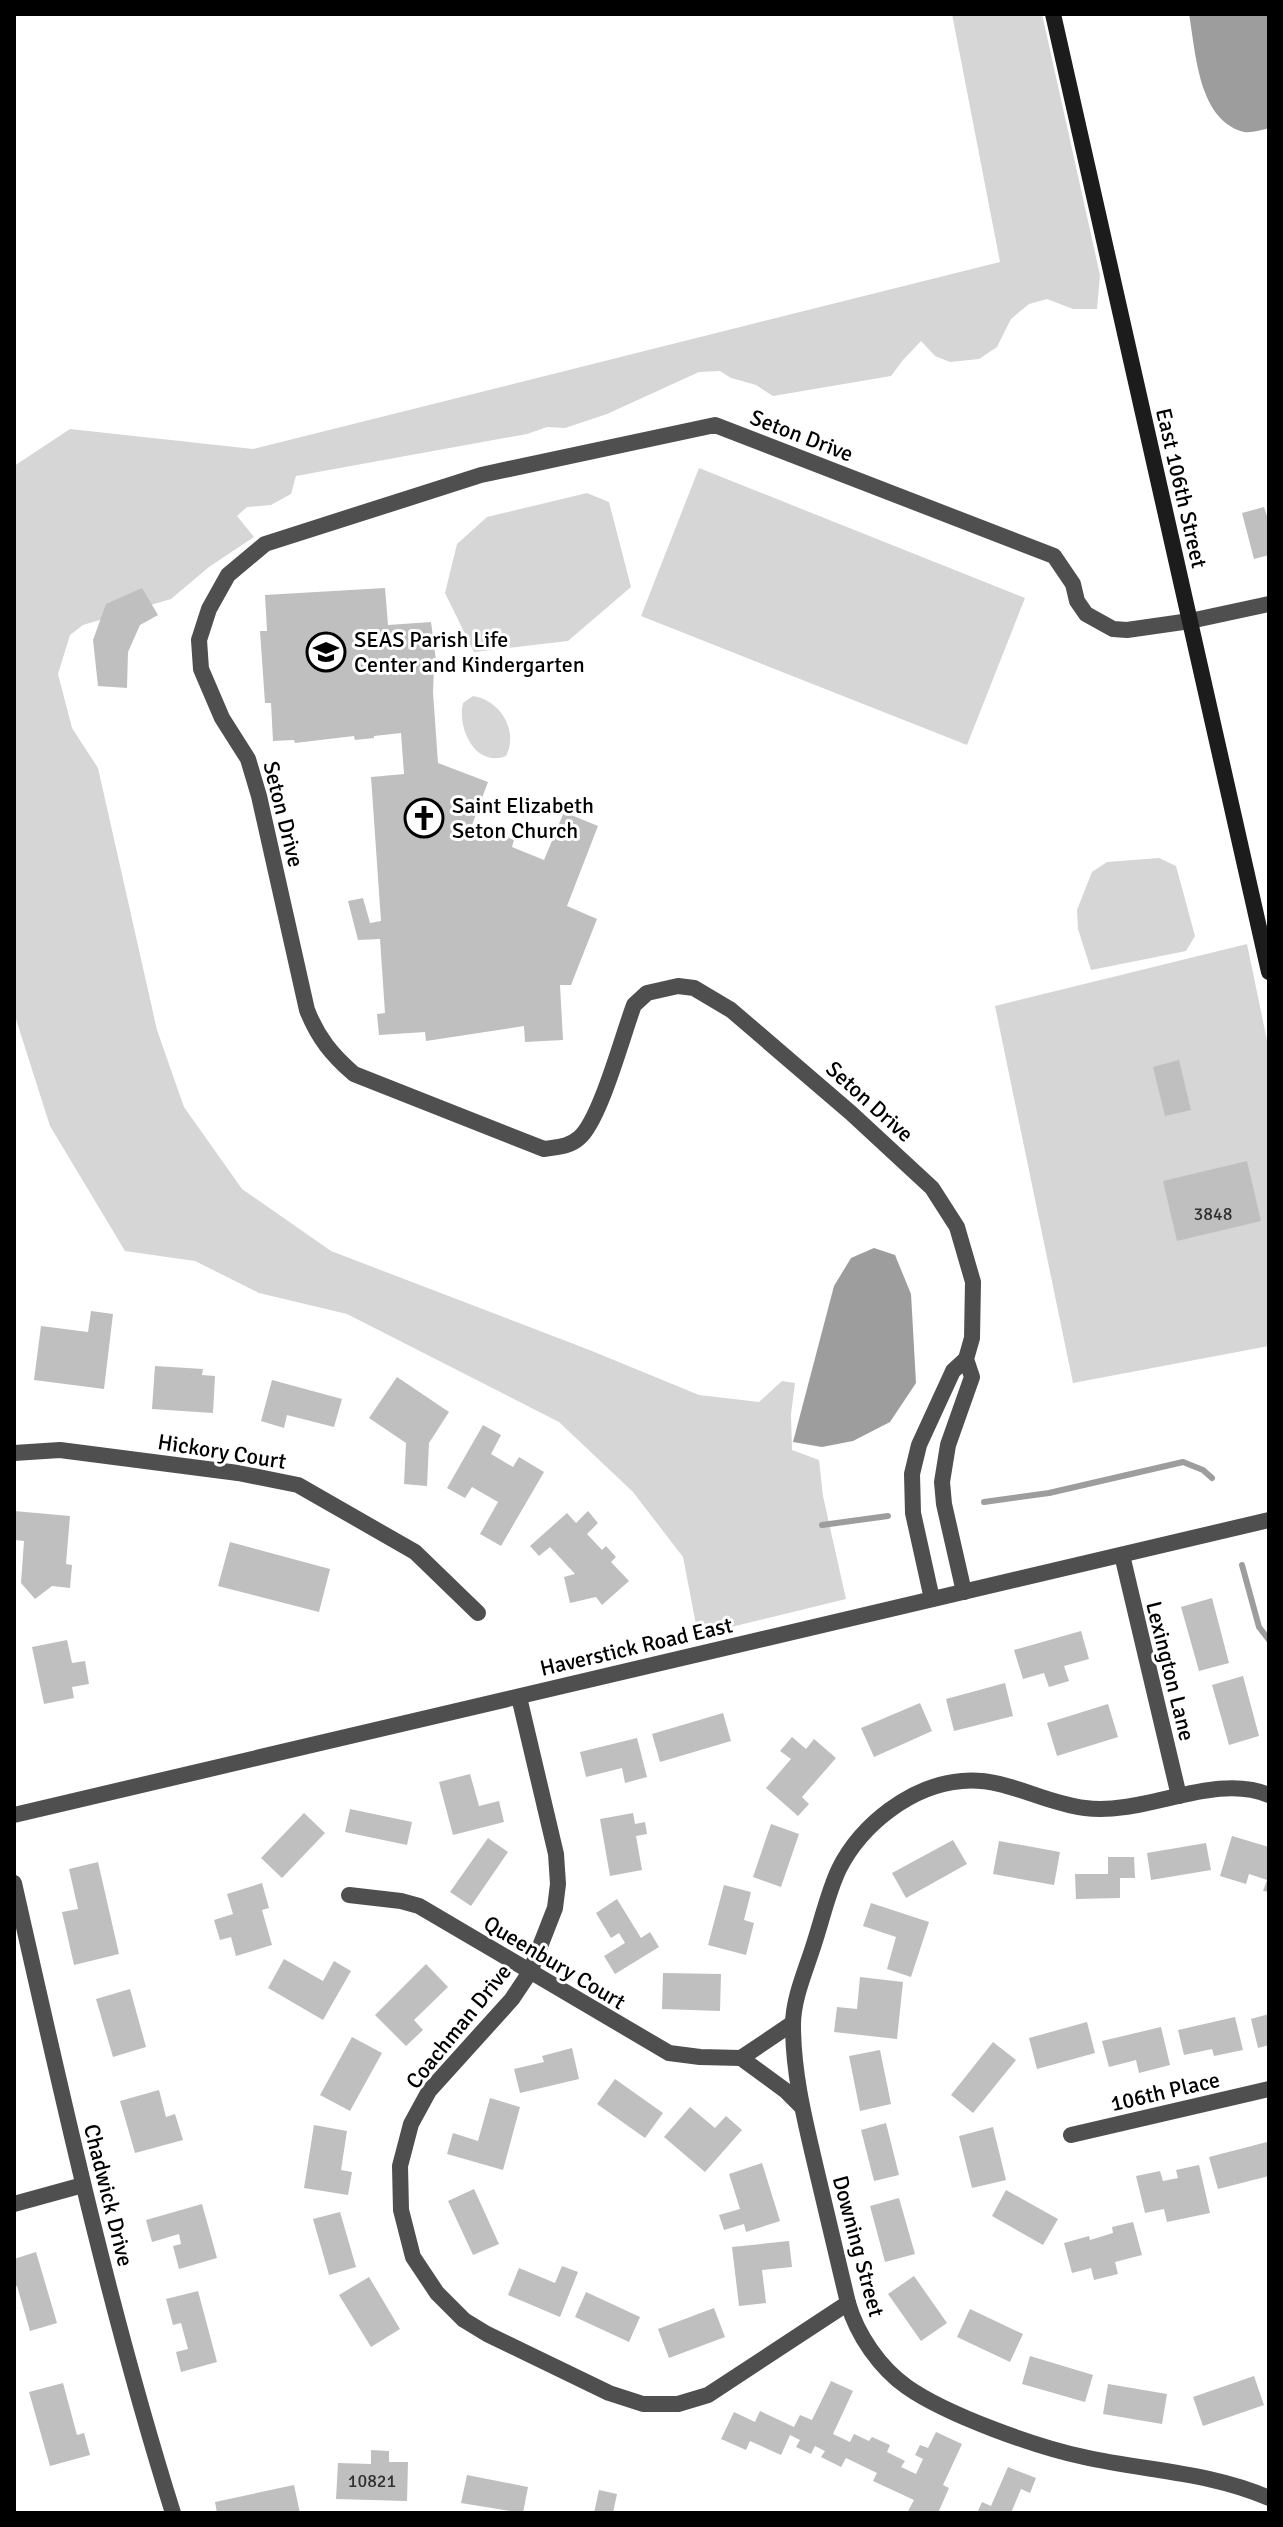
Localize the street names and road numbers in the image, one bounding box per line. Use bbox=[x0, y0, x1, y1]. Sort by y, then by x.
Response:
street label: Seton Drive bbox=[746, 403, 857, 467]
street label: East 106th Street bbox=[1150, 406, 1213, 571]
street label: Seton Drive bbox=[257, 758, 310, 870]
street label: Seton Drive bbox=[820, 1055, 919, 1148]
street label: Hickory Court bbox=[156, 1428, 288, 1475]
street label: Lexington Lane bbox=[1140, 1599, 1201, 1744]
street label: Haverstick Road East bbox=[537, 1611, 735, 1682]
street label: Queenbury Court bbox=[479, 1909, 631, 2016]
street label: Coachman Drive bbox=[400, 1958, 517, 2094]
street label: 106th Place bbox=[1108, 2066, 1222, 2117]
street label: Chadwick Drive bbox=[78, 2121, 139, 2269]
street label: Downing Street bbox=[827, 2173, 890, 2320]

